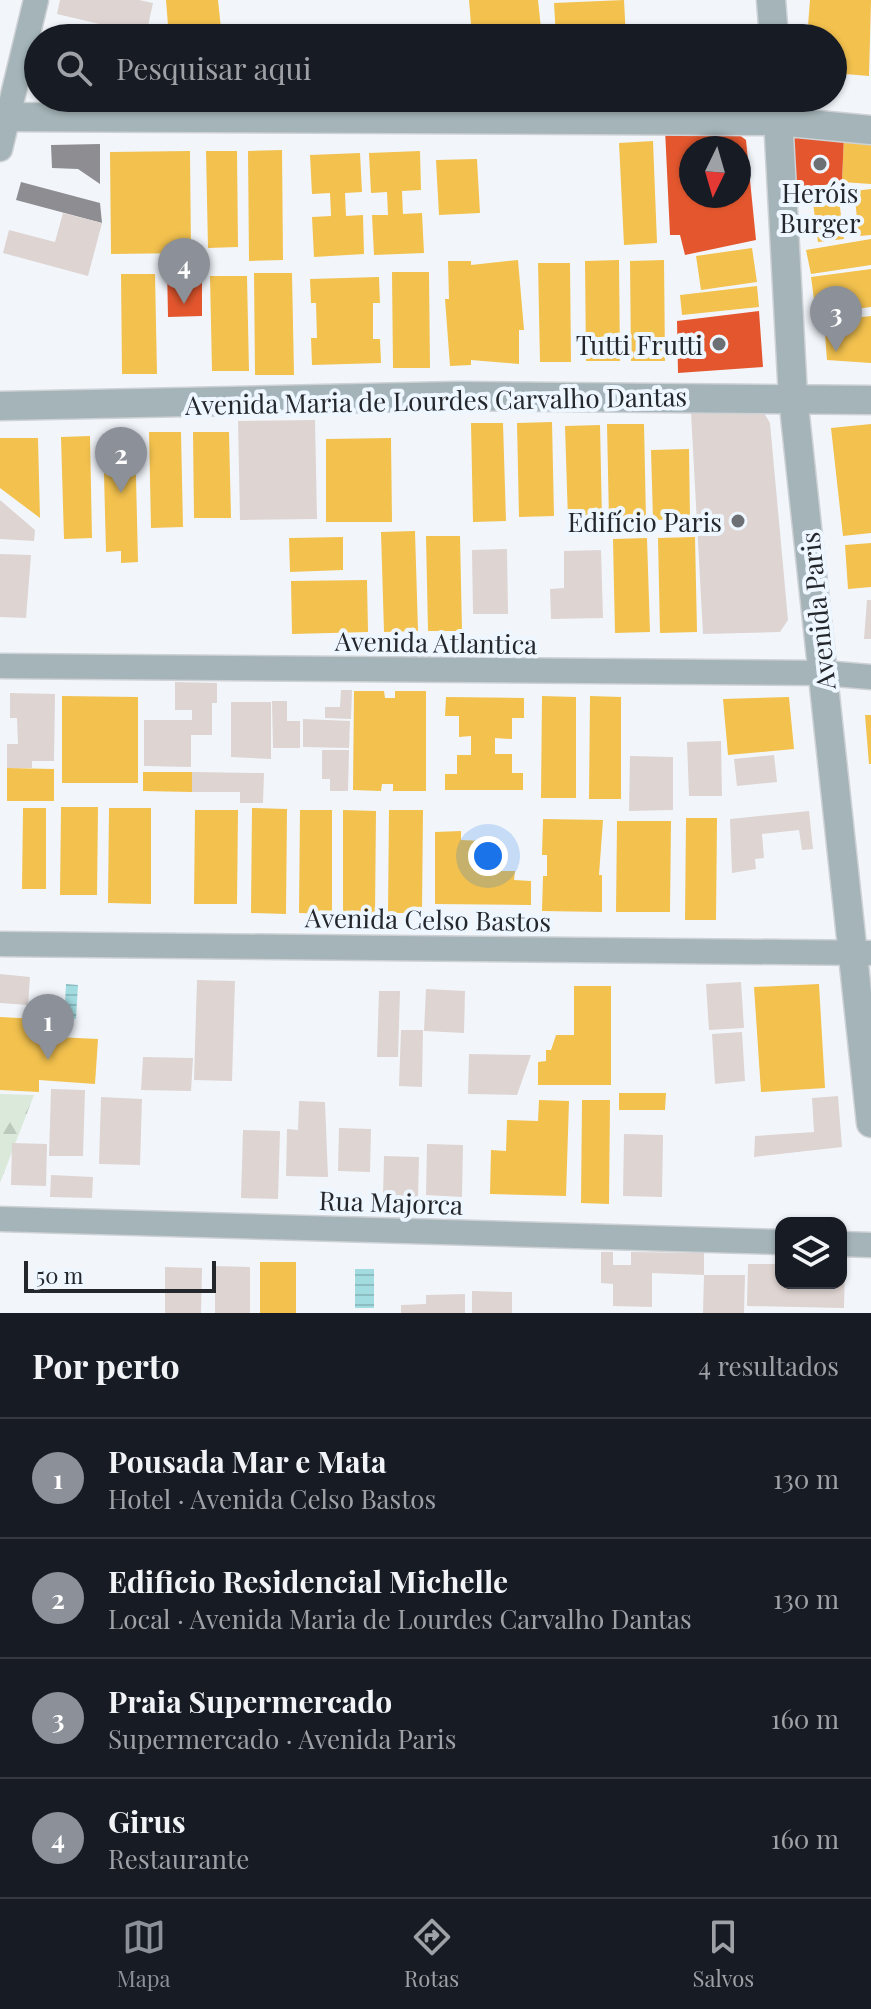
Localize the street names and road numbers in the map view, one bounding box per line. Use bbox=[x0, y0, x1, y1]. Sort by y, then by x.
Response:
street label: Avenida Maria de Lourdes Carvalho Dantas bbox=[184, 378, 687, 422]
street label: Avenida Paris bbox=[791, 531, 843, 692]
street label: Avenida Atlantica bbox=[334, 623, 538, 661]
street label: Avenida Celso Bastos bbox=[304, 899, 551, 939]
street label: Rua Majorca bbox=[318, 1182, 464, 1222]

